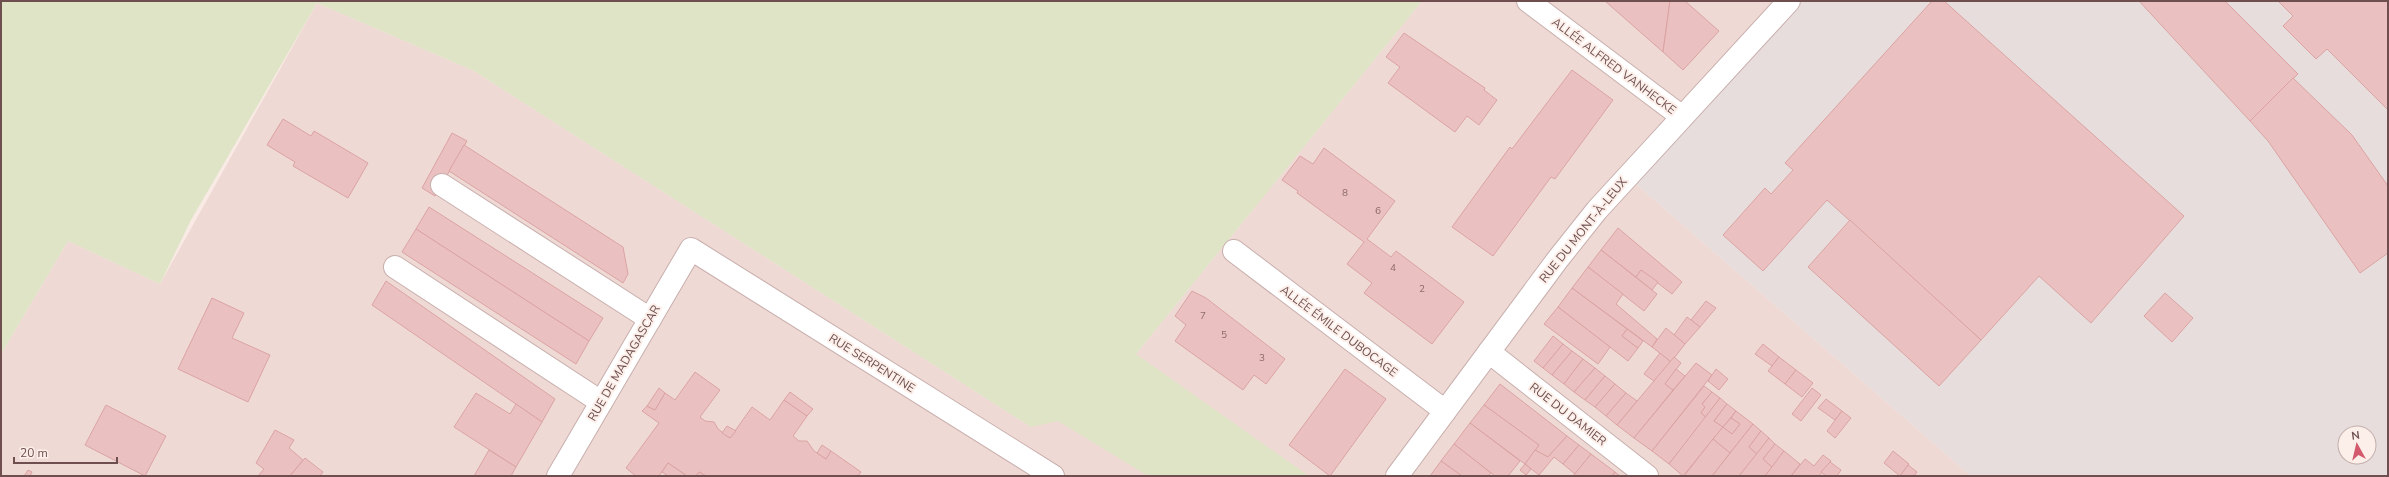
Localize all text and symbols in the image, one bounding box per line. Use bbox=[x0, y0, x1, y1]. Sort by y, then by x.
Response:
street label: ALLÉE ALFRED VANHECKE bbox=[1549, 14, 1679, 118]
street label: RUE DU MONT-À-LEUX bbox=[1536, 174, 1631, 286]
house number: 8 bbox=[1342, 186, 1348, 200]
house number: 6 bbox=[1375, 204, 1381, 218]
house number: 4 bbox=[1390, 261, 1396, 275]
street label: ALLÉE ÉMILE DUBOCAGE bbox=[1277, 282, 1401, 380]
house number: 2 bbox=[1419, 282, 1425, 296]
street label: RUE DE MADAGASCAR bbox=[584, 302, 664, 424]
house number: 7 bbox=[1200, 309, 1206, 323]
house number: 5 bbox=[1221, 328, 1227, 342]
street label: RUE SERPENTINE bbox=[826, 330, 918, 396]
house number: 3 bbox=[1259, 351, 1265, 365]
street label: RUE DU DAMIER bbox=[1526, 379, 1610, 449]
north arrow bbox=[2337, 425, 2377, 465]
text: N bbox=[2351, 428, 2361, 444]
scale bar bbox=[14, 439, 117, 465]
text: 20 m bbox=[20, 445, 48, 461]

